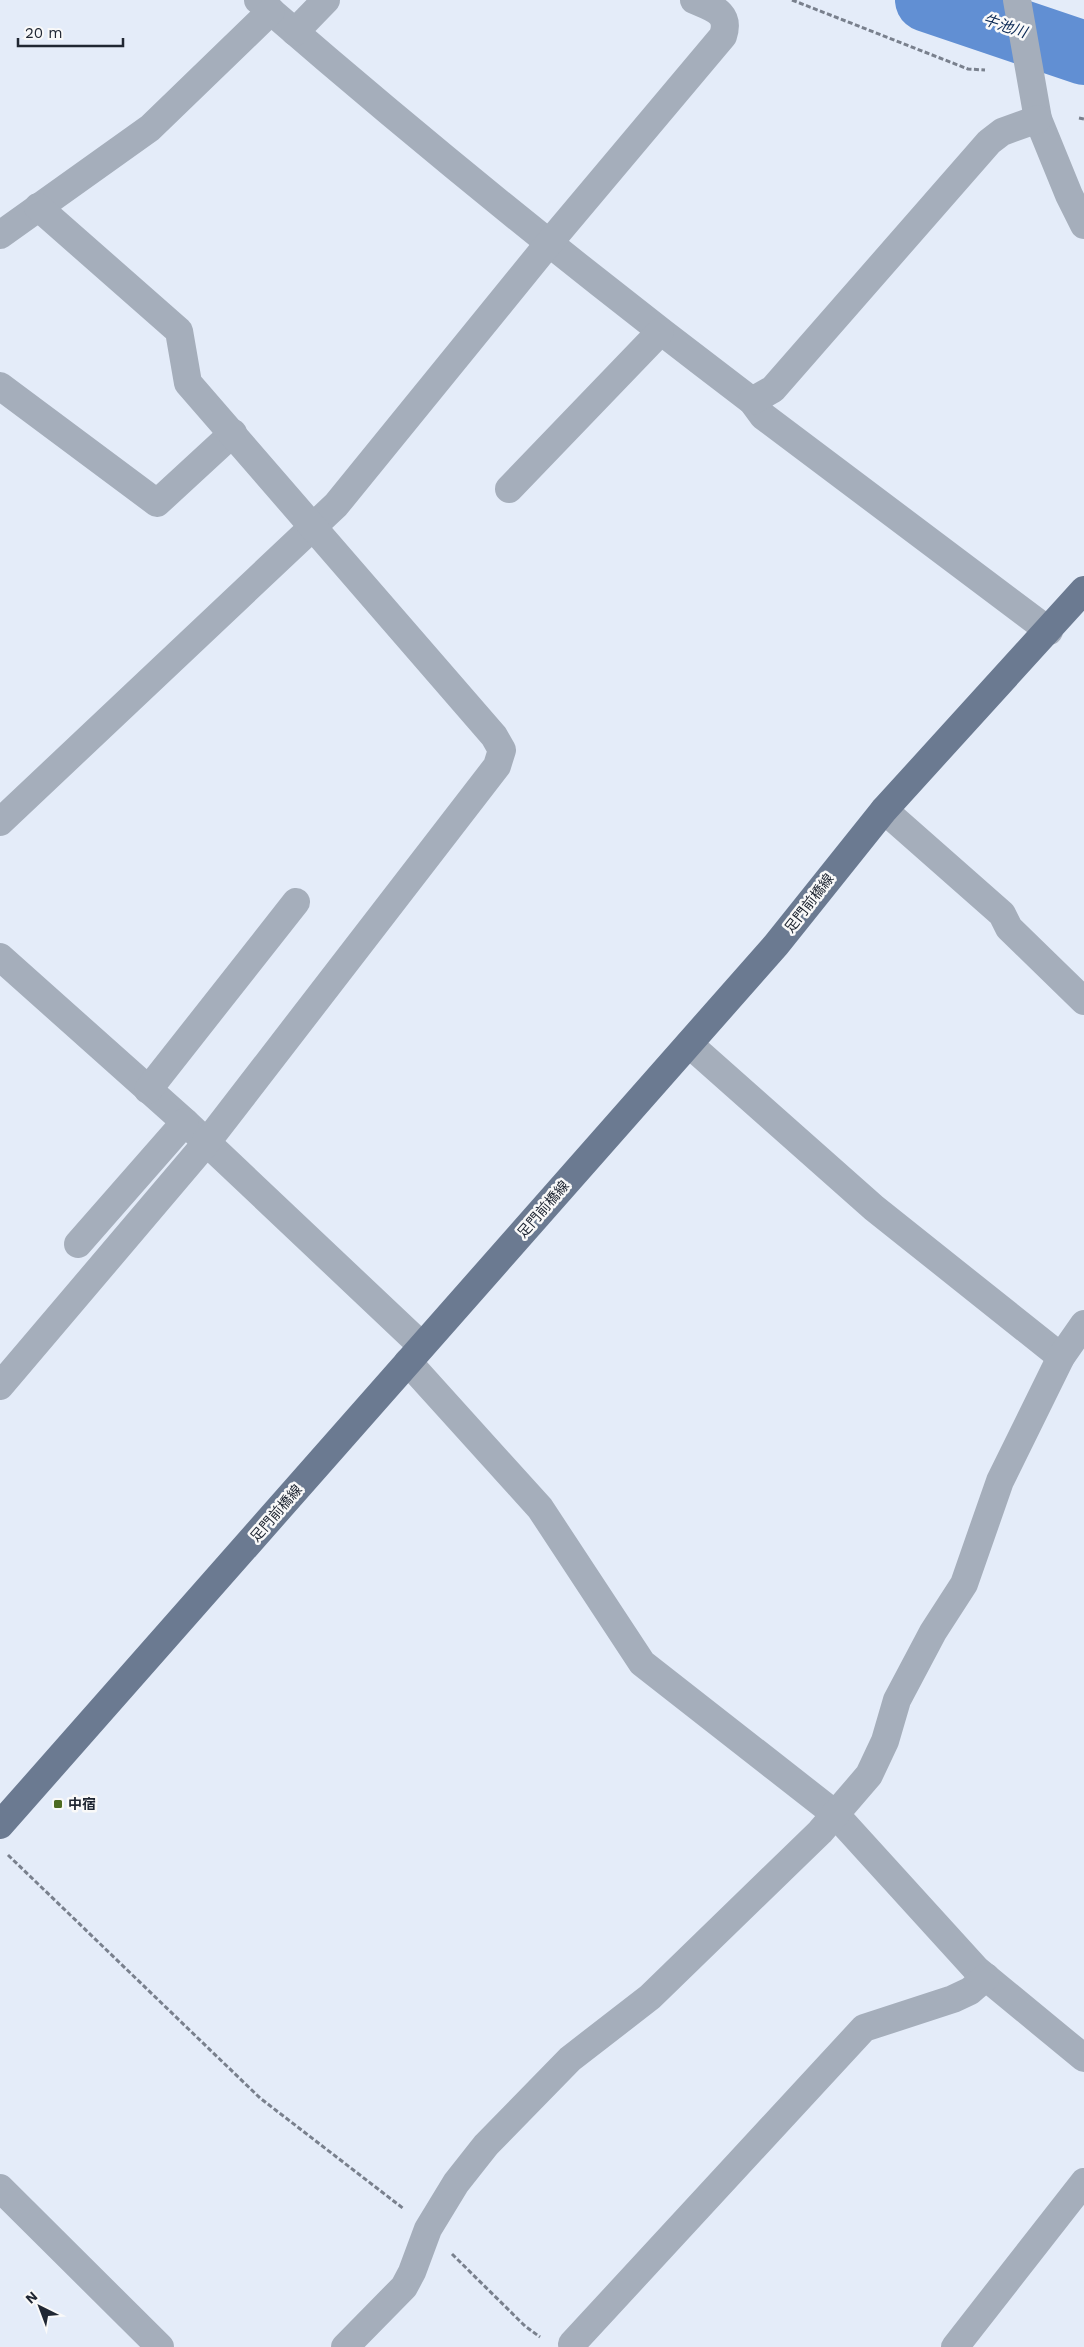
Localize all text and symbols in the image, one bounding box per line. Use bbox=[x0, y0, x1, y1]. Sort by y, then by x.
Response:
water label: 牛池川 bbox=[981, 10, 1031, 42]
scale bar bbox=[18, 15, 122, 47]
text: 20 m bbox=[25, 24, 63, 42]
street label: 足門前橋線 bbox=[781, 870, 837, 936]
street label: 足門前橋線 bbox=[514, 1177, 572, 1241]
street label: 足門前橋線 bbox=[247, 1481, 305, 1545]
place label: 中宿 bbox=[68, 1796, 96, 1812]
marker: 中宿 bbox=[52, 1798, 64, 1810]
north arrow bbox=[15, 2282, 65, 2332]
text: N bbox=[22, 2288, 41, 2307]

